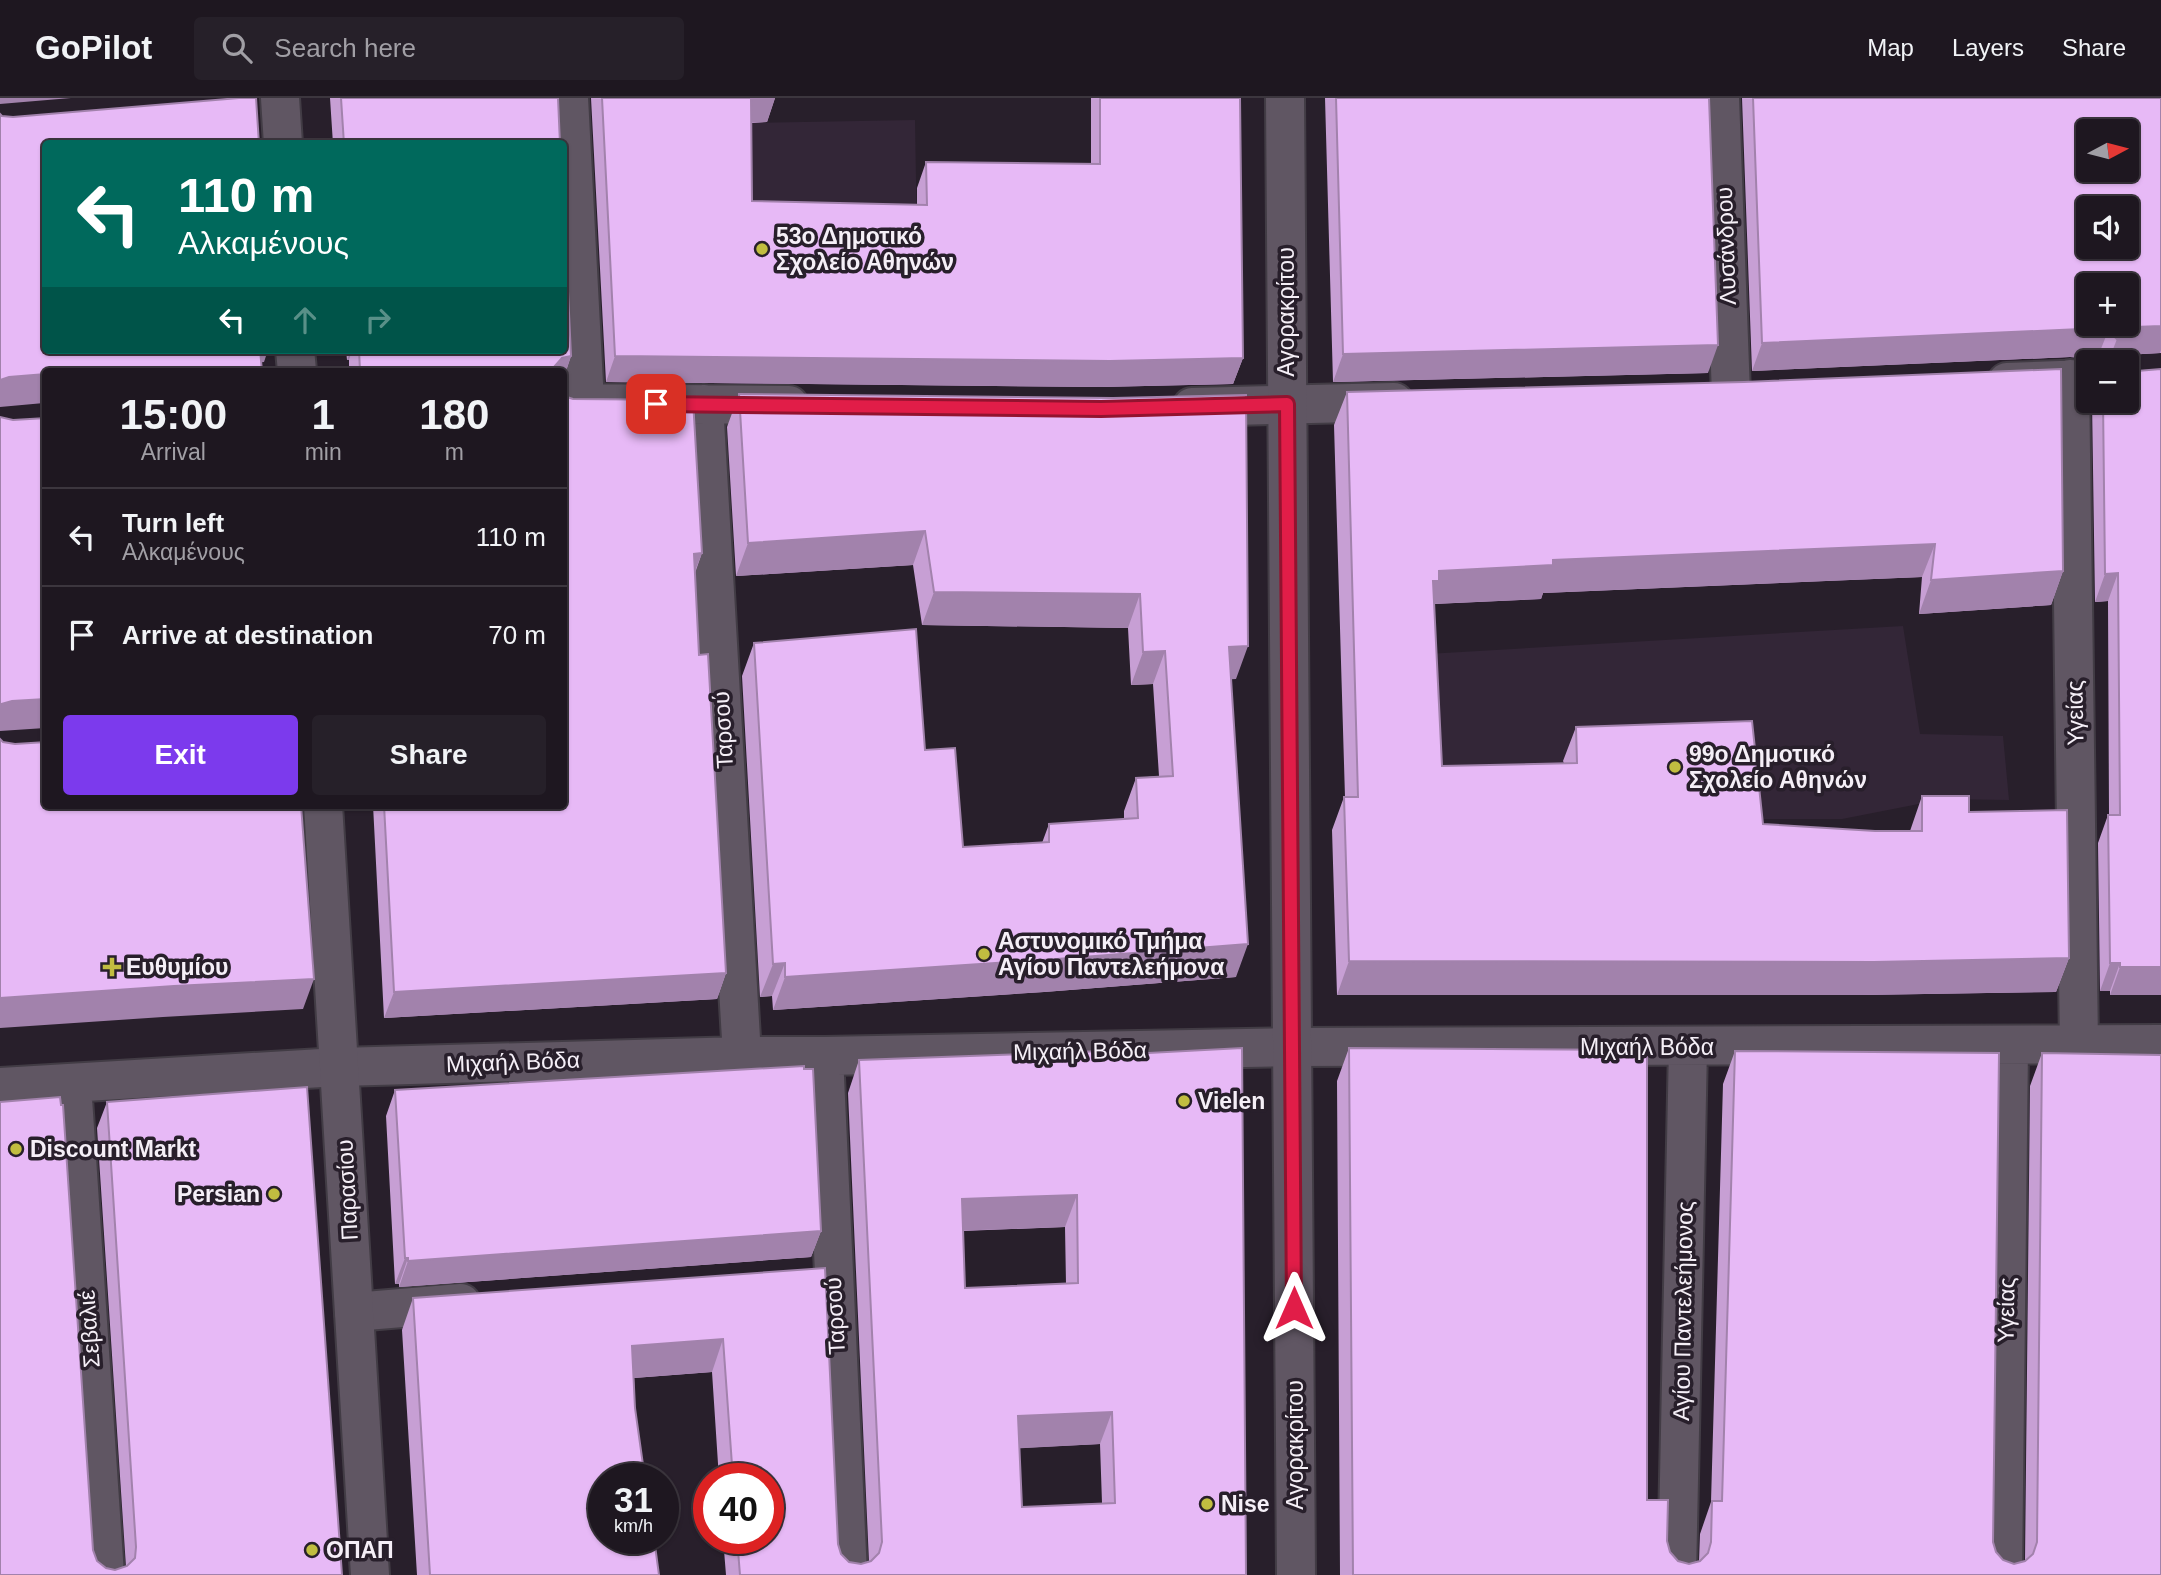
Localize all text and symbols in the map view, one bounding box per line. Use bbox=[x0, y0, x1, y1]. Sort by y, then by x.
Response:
search box bbox=[194, 17, 684, 80]
text: GoPilot bbox=[35, 29, 152, 66]
icon: search bbox=[218, 29, 256, 67]
text: Search here bbox=[274, 33, 416, 63]
text: Map bbox=[1867, 34, 1914, 61]
text: Layers bbox=[1952, 34, 2024, 61]
text: Share bbox=[2062, 34, 2126, 61]
north arrow bbox=[2076, 119, 2138, 182]
map controls bbox=[2076, 119, 2139, 413]
icon: left bbox=[63, 168, 154, 259]
text: 110 m bbox=[178, 168, 314, 222]
street label: Λυσάνδρου bbox=[1711, 186, 1741, 306]
button: sound bbox=[2076, 196, 2139, 259]
place label: 53ο Δημοτικό Σχολείο Αθηνών bbox=[776, 223, 954, 275]
text: Αλκαμένους bbox=[178, 225, 349, 261]
marker: 53ο Δημοτικό Σχολείο Αθηνών bbox=[754, 241, 770, 257]
street label: Αγορακρίτου bbox=[1273, 247, 1299, 377]
button: + bbox=[2076, 273, 2139, 336]
icon: left bbox=[213, 301, 251, 339]
icon: ahead bbox=[286, 301, 324, 339]
icon: right bbox=[359, 301, 397, 339]
button: − bbox=[2076, 350, 2139, 413]
pin bbox=[626, 374, 686, 434]
icon: arrive bbox=[637, 385, 675, 423]
text: 15:00 bbox=[120, 391, 227, 438]
text: 1 bbox=[311, 391, 335, 438]
text: 180 bbox=[419, 391, 489, 438]
text: Arrival bbox=[141, 439, 206, 465]
text: min bbox=[305, 439, 342, 465]
text: m bbox=[445, 439, 464, 465]
text: Turn left bbox=[122, 508, 224, 538]
icon: left bbox=[63, 518, 101, 556]
text: 110 m bbox=[476, 522, 546, 552]
text: Αλκαμένους bbox=[122, 539, 245, 565]
icon: arrive bbox=[63, 616, 101, 654]
text: Arrive at destination bbox=[122, 620, 373, 650]
text: 70 m bbox=[488, 620, 546, 650]
street label: Υγείας bbox=[2061, 680, 2089, 746]
street label: Ταρσού bbox=[708, 691, 738, 769]
button: Exit bbox=[63, 715, 298, 795]
button: Share bbox=[312, 715, 546, 795]
place label: 99ο Δημοτικό Σχολείο Αθηνών bbox=[1689, 741, 1867, 793]
marker: 99ο Δημοτικό Σχολείο Αθηνών bbox=[1667, 759, 1683, 775]
place label: Αστυνομικό Τμήμα Αγίου Παντελεήμονα bbox=[998, 928, 1224, 980]
marker: Αστυνομικό Τμήμα Αγίου Παντελεήμονα bbox=[976, 946, 992, 962]
place label: Ευθυμίου bbox=[126, 954, 228, 980]
marker: Ευθυμίου bbox=[104, 959, 120, 975]
street label: Μιχαήλ Βόδα bbox=[1580, 1034, 1714, 1060]
street label: Μιχαήλ Βόδα bbox=[1013, 1037, 1147, 1065]
street label: Μιχαήλ Βόδα bbox=[446, 1047, 580, 1077]
place label: Vielen bbox=[1198, 1088, 1265, 1114]
marker: Vielen bbox=[1176, 1093, 1192, 1109]
place label: Discount Markt bbox=[30, 1136, 196, 1162]
street label: Παρασίου bbox=[331, 1139, 363, 1241]
marker: Discount Markt bbox=[8, 1141, 24, 1157]
place label: Persian bbox=[177, 1181, 260, 1207]
marker: Persian bbox=[266, 1186, 282, 1202]
street label: Αγίου Παντελεήμονος bbox=[1668, 1201, 1698, 1421]
position arrow bbox=[1257, 1271, 1331, 1345]
street label: Ταρσού bbox=[820, 1277, 850, 1355]
street label: Υγείας bbox=[1992, 1277, 2020, 1343]
street label: Σεβαλιέ bbox=[73, 1289, 105, 1369]
street label: Αγορακρίτου bbox=[1282, 1380, 1308, 1510]
speed limit sign: 40 bbox=[693, 1463, 784, 1554]
text: 31 bbox=[614, 1480, 653, 1519]
place label: Nise bbox=[1221, 1491, 1270, 1517]
marker: Nise bbox=[1199, 1496, 1215, 1512]
text: km/h bbox=[614, 1516, 653, 1536]
place label: ΟΠΑΠ bbox=[326, 1537, 394, 1563]
marker: ΟΠΑΠ bbox=[304, 1542, 320, 1558]

